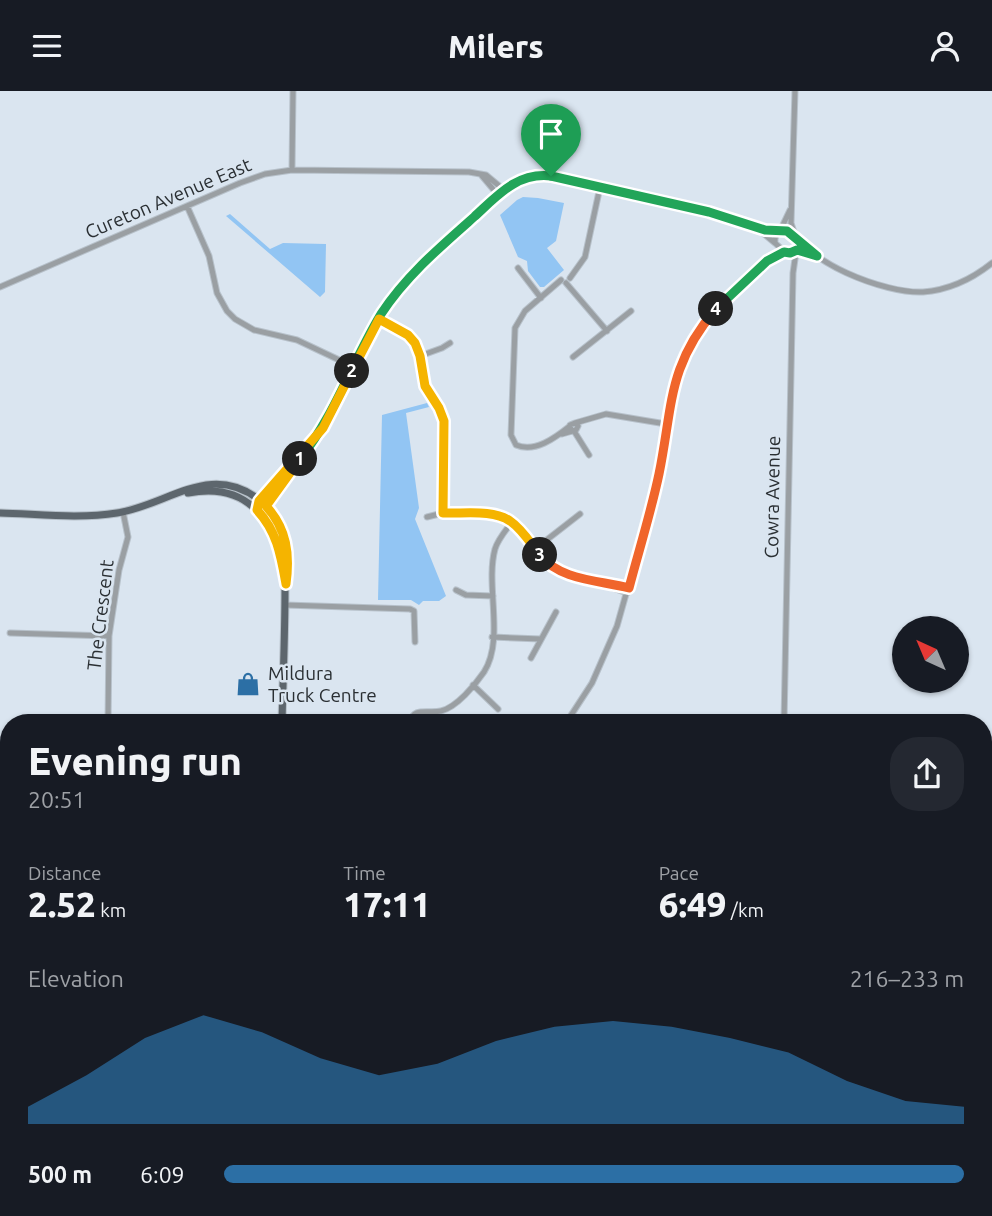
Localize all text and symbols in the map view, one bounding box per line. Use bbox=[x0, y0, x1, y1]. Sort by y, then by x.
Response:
icon: menu bbox=[28, 27, 66, 65]
icon: person bbox=[926, 27, 964, 65]
text: Milers bbox=[448, 28, 544, 64]
pin bbox=[521, 104, 581, 176]
icon: arrive bbox=[532, 115, 570, 153]
street label: Cureton Avenue East bbox=[82, 153, 255, 243]
pin: 4 bbox=[698, 291, 734, 326]
text: 4 bbox=[710, 297, 721, 319]
pin: 2 bbox=[334, 353, 370, 389]
text: 2 bbox=[346, 359, 357, 381]
street label: Cowra Avenue bbox=[760, 435, 784, 559]
pin: 1 bbox=[282, 441, 318, 477]
text: 1 bbox=[294, 447, 305, 469]
pin: 3 bbox=[522, 538, 558, 573]
text: 3 bbox=[534, 543, 545, 565]
street label: The Crescent bbox=[82, 558, 118, 672]
north arrow bbox=[892, 616, 970, 693]
map controls bbox=[892, 616, 969, 693]
place label: Mildura Truck Centre bbox=[268, 662, 377, 706]
shop icon: Mildura Truck Centre bbox=[234, 670, 262, 698]
button: share bbox=[890, 737, 964, 811]
text: Evening run bbox=[28, 740, 242, 782]
text: 20:51 bbox=[28, 787, 86, 812]
text: Distance bbox=[28, 862, 102, 884]
text: Time bbox=[343, 862, 386, 884]
text: Pace bbox=[659, 862, 699, 884]
text: 2.52 bbox=[28, 884, 96, 924]
text: 17:11 bbox=[343, 884, 431, 924]
text: 6:49 bbox=[659, 884, 727, 924]
text: km bbox=[96, 899, 126, 921]
text: /km bbox=[727, 899, 764, 921]
text: Elevation bbox=[28, 966, 124, 991]
text: 216–233 m bbox=[850, 966, 964, 991]
text: 500 m bbox=[28, 1162, 92, 1187]
text: 6:09 bbox=[140, 1162, 185, 1187]

